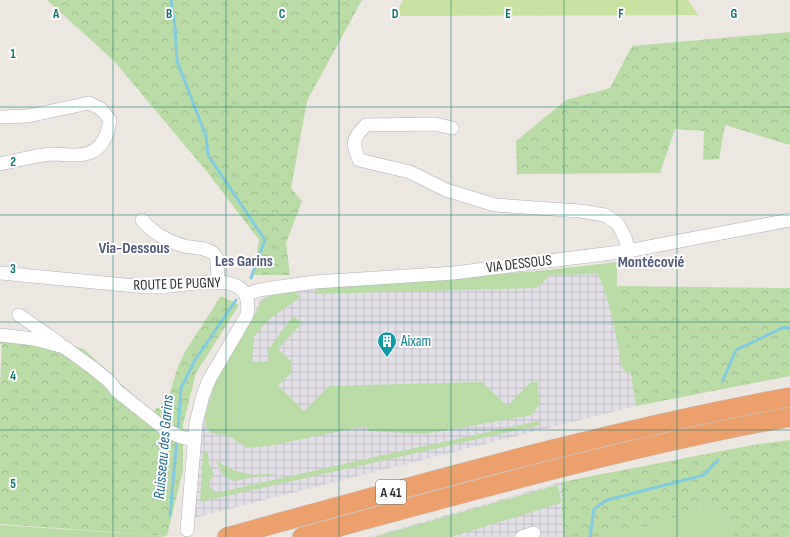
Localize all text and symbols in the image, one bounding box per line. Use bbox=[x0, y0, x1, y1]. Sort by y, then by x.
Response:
text: A bbox=[52, 6, 60, 22]
text: B bbox=[166, 6, 172, 22]
text: C bbox=[279, 6, 286, 22]
text: D bbox=[392, 6, 399, 22]
text: E bbox=[505, 6, 511, 22]
text: F bbox=[618, 6, 624, 22]
text: G bbox=[731, 6, 738, 22]
text: 1 bbox=[10, 46, 16, 62]
text: 2 bbox=[10, 154, 16, 170]
district label: Via-Dessous bbox=[98, 239, 170, 258]
street label: VIA DESSOUS bbox=[485, 251, 553, 277]
district label: Les Garins bbox=[215, 252, 273, 271]
district label: Montécovié bbox=[618, 253, 684, 272]
text: 3 bbox=[10, 261, 16, 277]
street label: ROUTE DE PUGNY bbox=[133, 273, 222, 295]
building icon: Aixam bbox=[376, 330, 398, 358]
place label: Aixam bbox=[400, 332, 431, 351]
text: 4 bbox=[10, 368, 16, 384]
water label: Ruisseau des Garins bbox=[150, 394, 178, 500]
text: 5 bbox=[10, 476, 16, 492]
road number: A 41 bbox=[376, 480, 406, 504]

